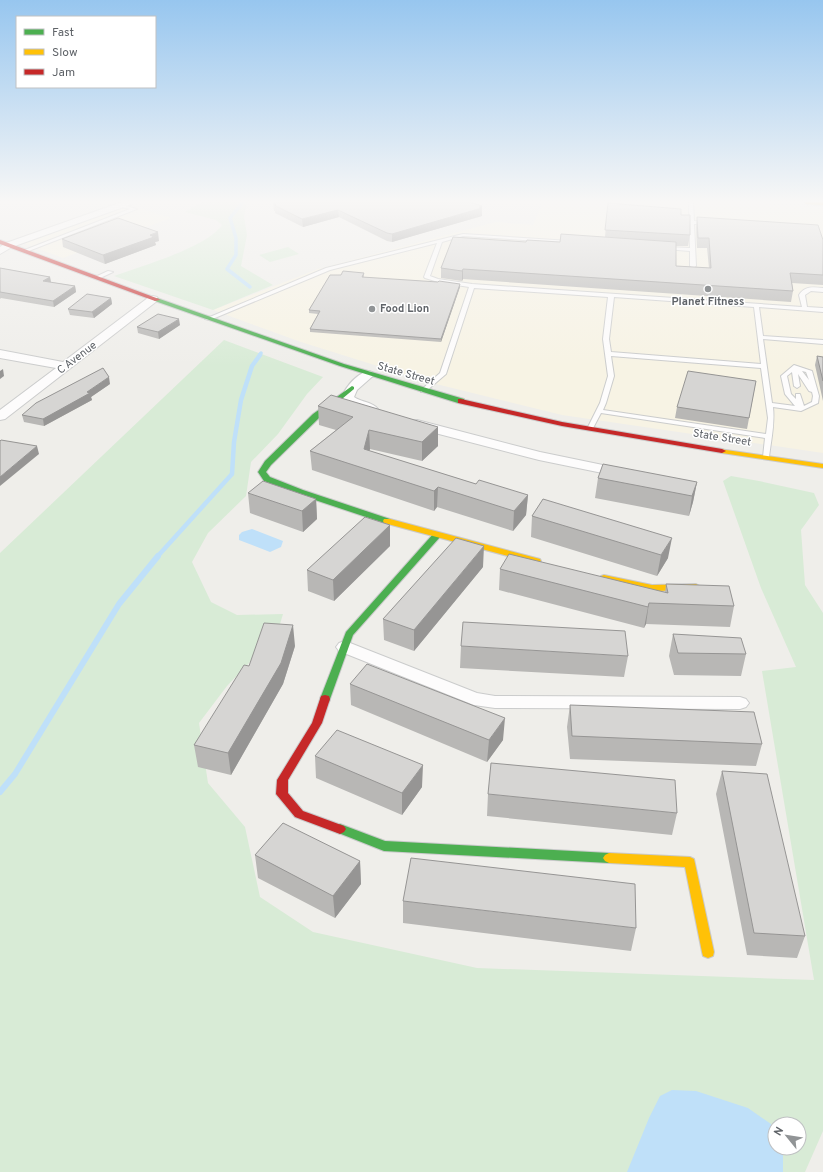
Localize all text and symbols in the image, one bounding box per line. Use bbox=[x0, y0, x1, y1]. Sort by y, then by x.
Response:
legend bbox=[16, 16, 156, 88]
text: Fast bbox=[52, 25, 74, 41]
text: Slow bbox=[52, 45, 78, 61]
text: Jam bbox=[52, 65, 75, 81]
marker: Planet Fitness bbox=[703, 284, 713, 294]
place label: Planet Fitness bbox=[672, 295, 744, 309]
place label: Food Lion bbox=[380, 302, 429, 316]
marker: Food Lion bbox=[367, 304, 377, 314]
street label: C Avenue bbox=[54, 339, 100, 377]
street label: State Street bbox=[376, 359, 436, 389]
street label: State Street bbox=[692, 426, 752, 450]
north arrow bbox=[767, 1116, 807, 1156]
text: N bbox=[771, 1125, 787, 1138]

